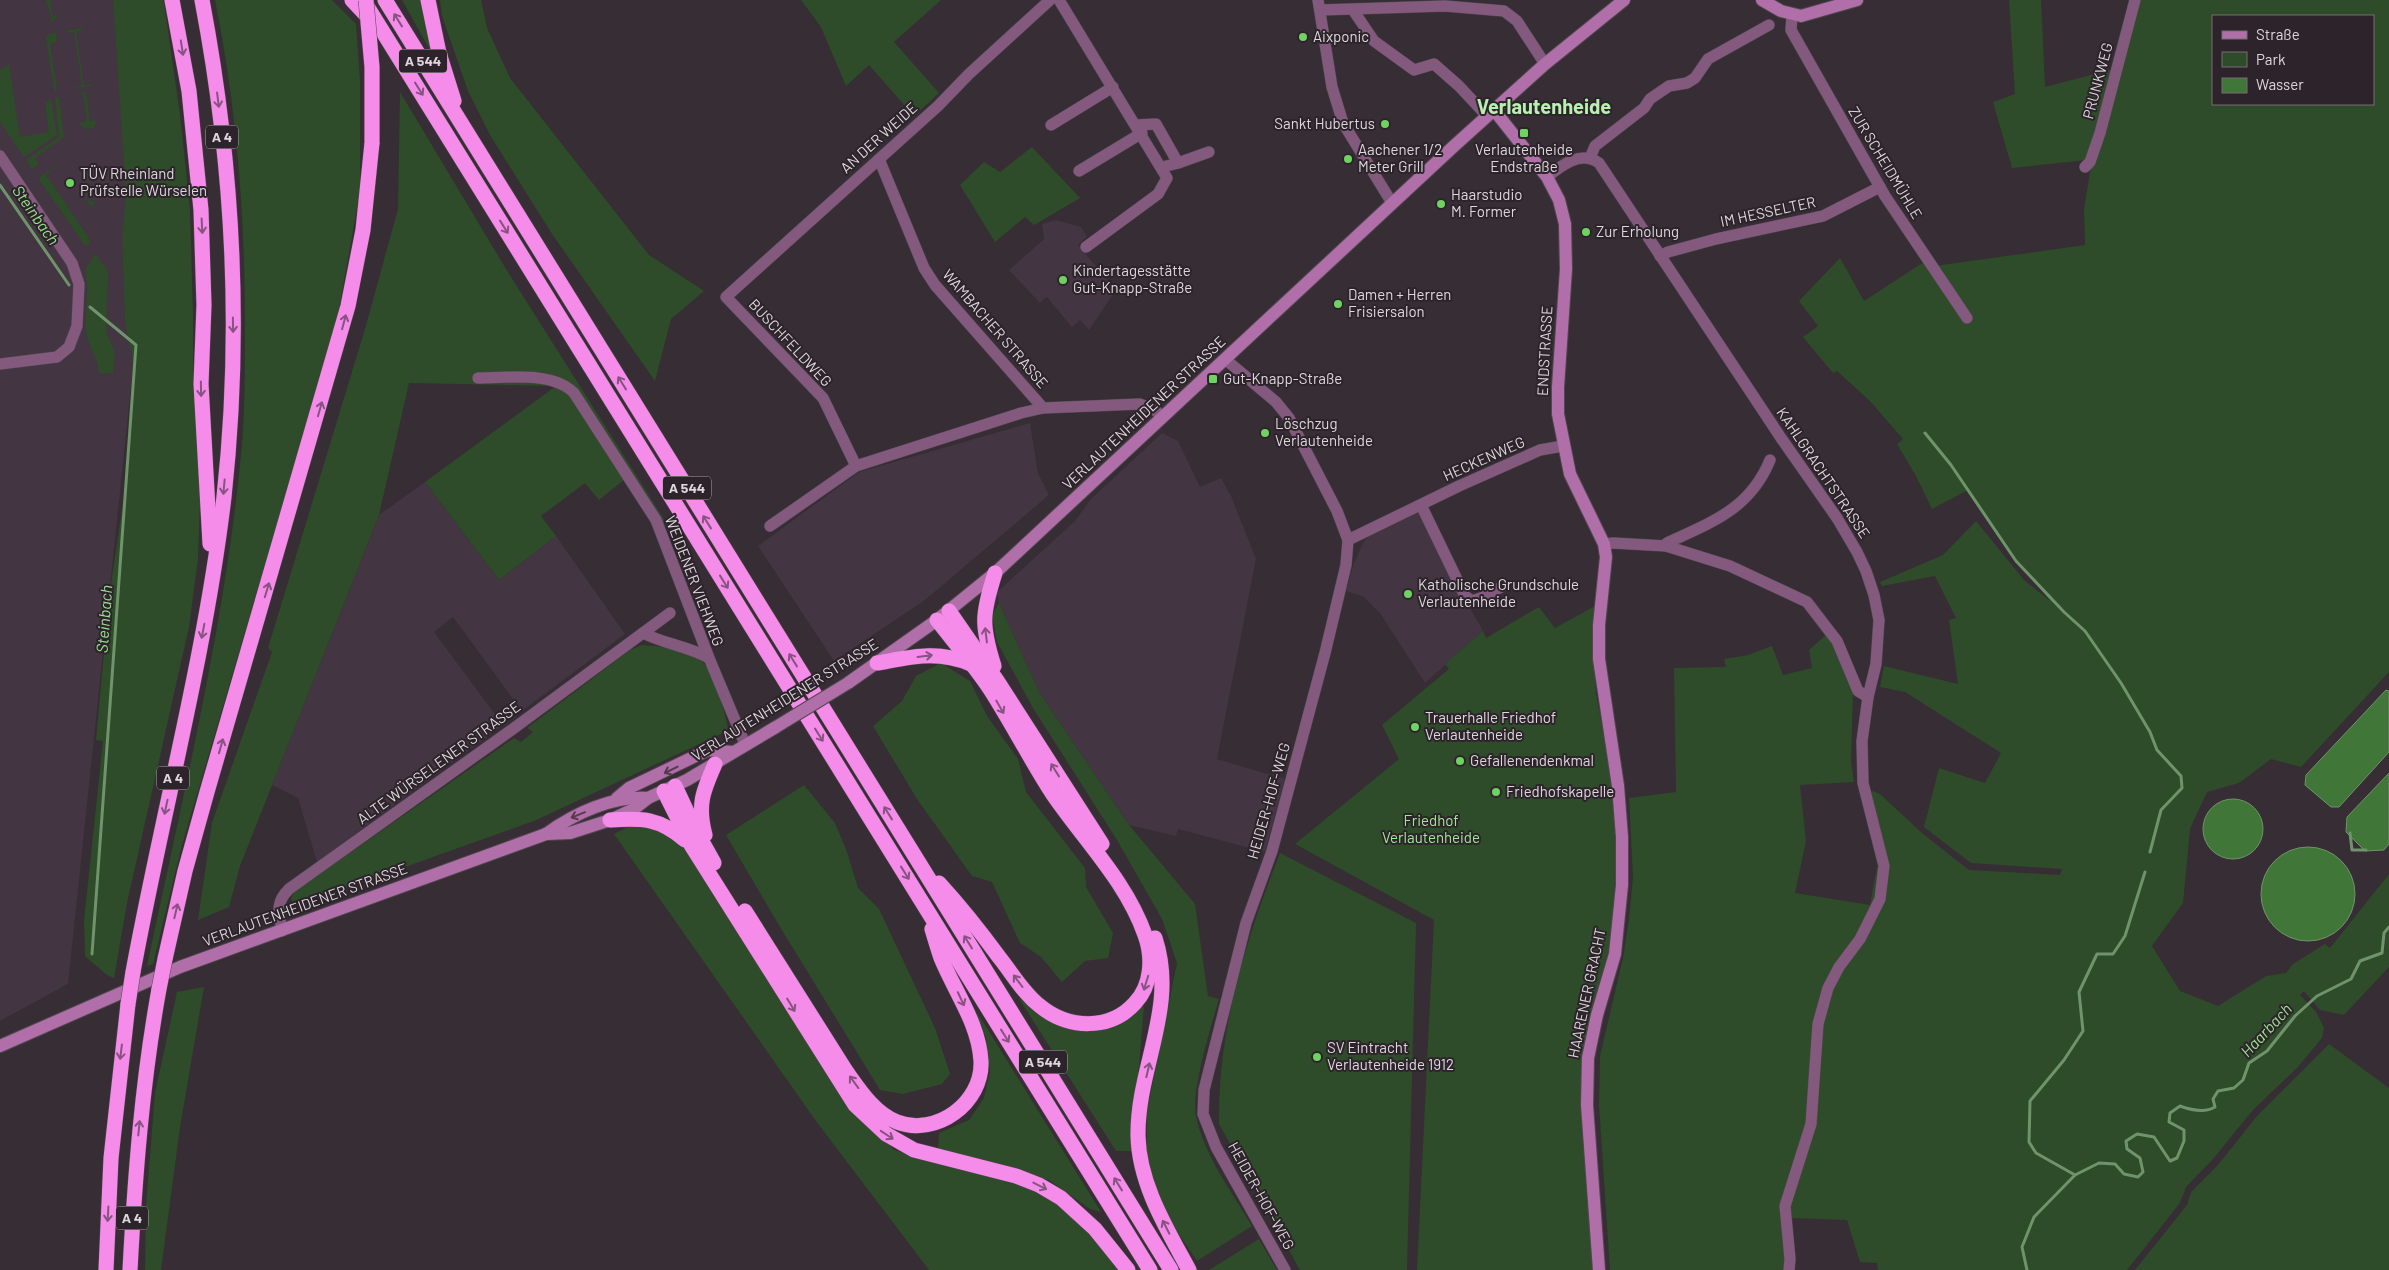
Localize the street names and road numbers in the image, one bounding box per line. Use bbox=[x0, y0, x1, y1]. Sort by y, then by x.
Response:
street label: PRUNKWEG bbox=[2078, 41, 2116, 121]
road number: A 544 bbox=[399, 49, 447, 72]
street label: AN DER WEIDE bbox=[836, 98, 920, 176]
street label: ZUR SCHEIDMÜHLE bbox=[1845, 103, 1927, 222]
road number: A 4 bbox=[206, 125, 238, 148]
street label: IM HESSELTER bbox=[1718, 192, 1817, 230]
street label: WAMBACHER STRASSE bbox=[939, 265, 1052, 391]
street label: BUSCHFELDWEG bbox=[746, 295, 836, 390]
street label: ENDSTRASSE bbox=[1533, 305, 1555, 396]
street label: VERLAUTENHEIDENER STRASSE bbox=[1058, 332, 1229, 493]
street label: KAHLGRACHTSTRASSE bbox=[1773, 404, 1874, 541]
street label: HECKENWEG bbox=[1440, 432, 1527, 484]
road number: A 544 bbox=[663, 476, 711, 499]
street label: WEIDENER VIEHWEG bbox=[662, 513, 728, 648]
street label: VERLAUTENHEIDENER STRASSE bbox=[688, 634, 881, 764]
street label: ALTE WÜRSELENER STRASSE bbox=[353, 697, 524, 827]
street label: HEIDER-HOF-WEG bbox=[1243, 740, 1293, 861]
road number: A 4 bbox=[157, 766, 189, 790]
street label: VERLAUTENHEIDENER STRASSE bbox=[200, 859, 410, 950]
street label: HAARENER GRACHT bbox=[1563, 926, 1609, 1060]
road number: A 544 bbox=[1019, 1050, 1067, 1074]
street label: HEIDER-HOF-WEG bbox=[1225, 1139, 1299, 1253]
road number: A 4 bbox=[116, 1206, 148, 1230]

